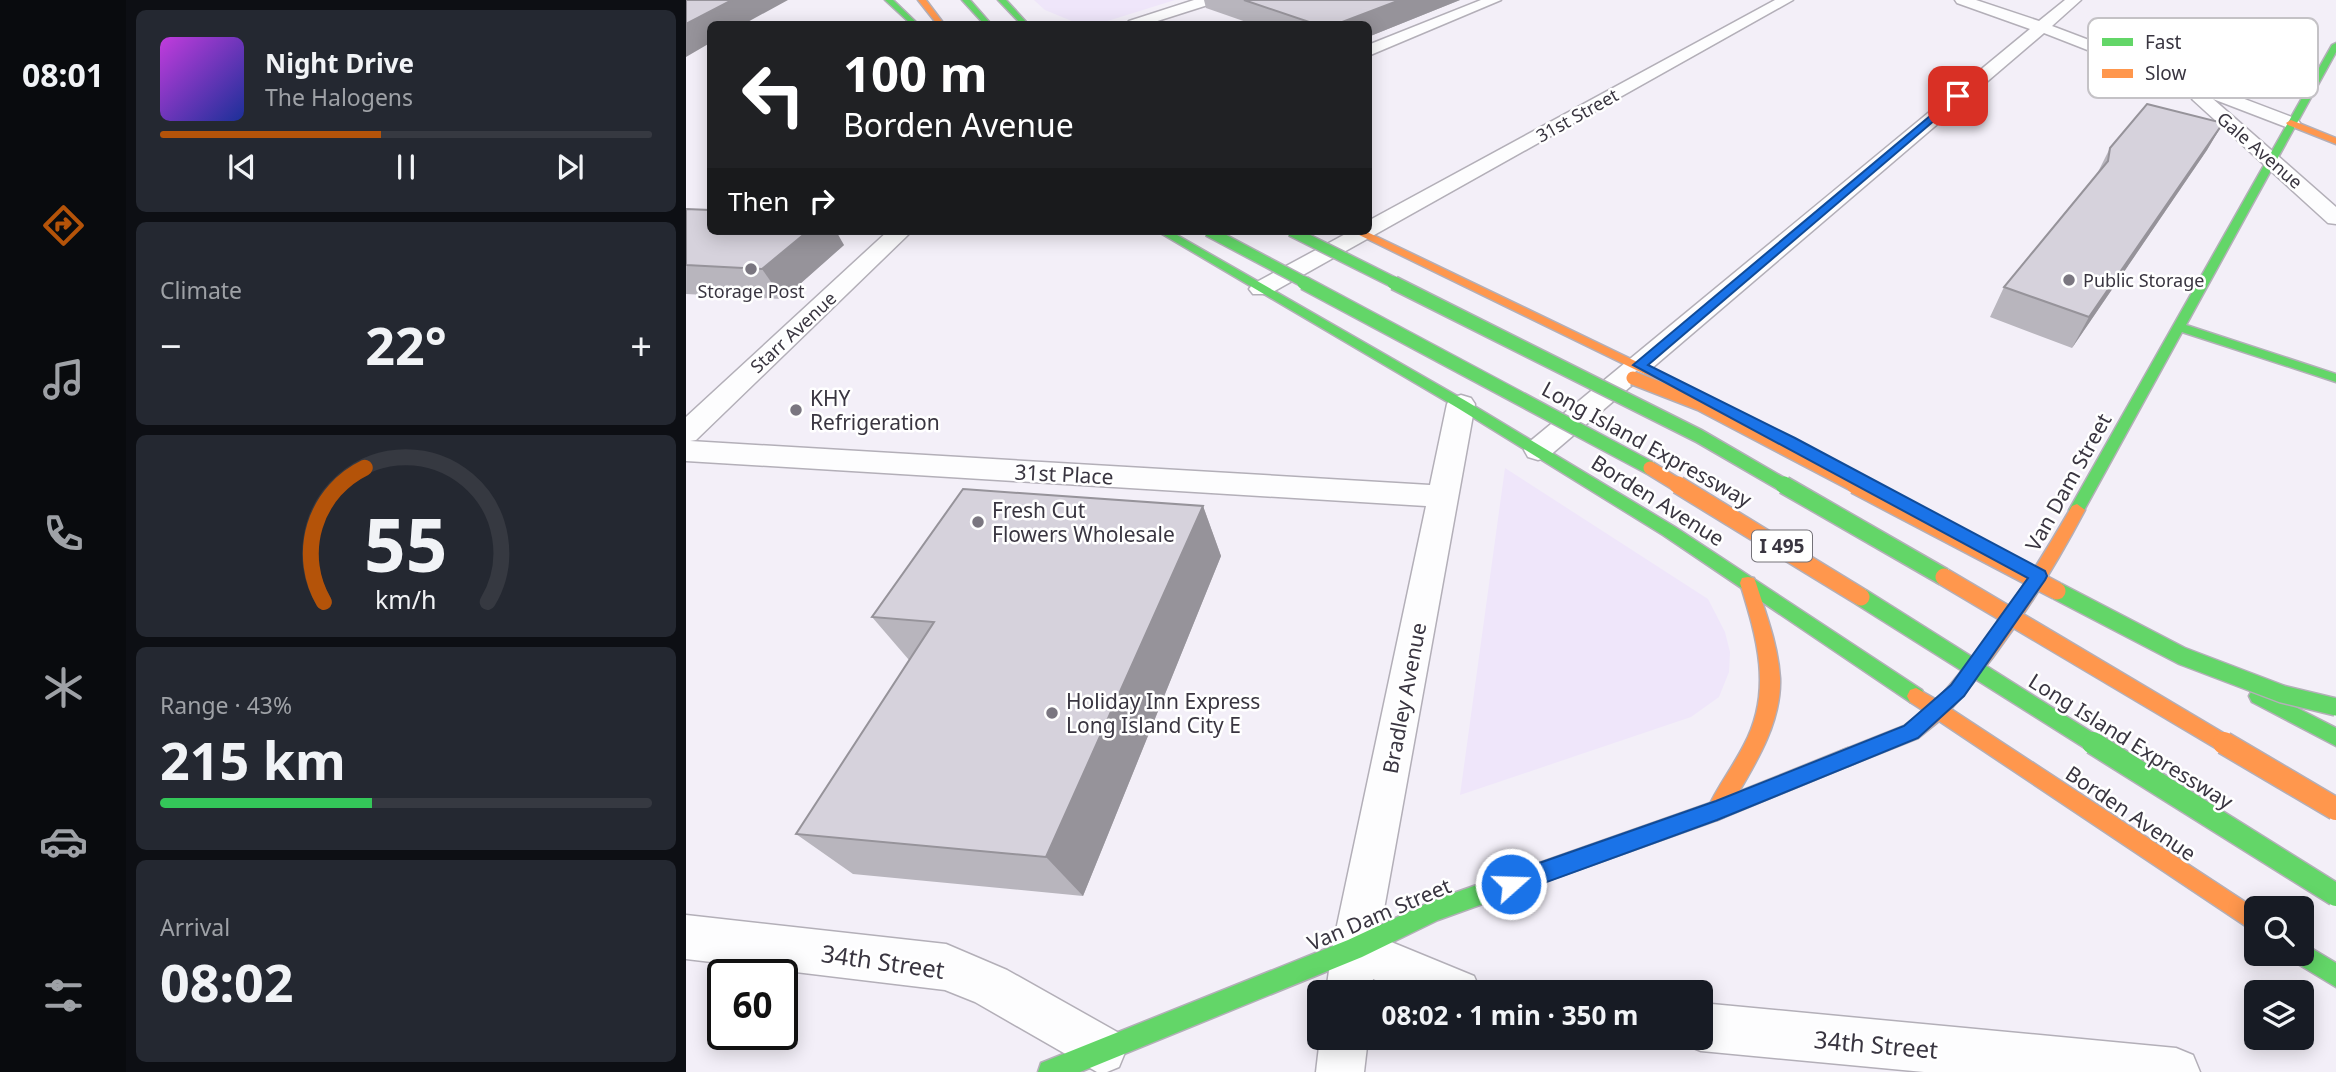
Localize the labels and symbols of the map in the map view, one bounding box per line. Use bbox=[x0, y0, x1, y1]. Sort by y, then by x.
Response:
legend bbox=[2088, 18, 2318, 98]
text: Fast bbox=[2145, 29, 2182, 55]
text: Slow bbox=[2145, 60, 2186, 86]
pin bbox=[1928, 66, 1988, 126]
street label: 31st Street bbox=[1532, 82, 1623, 147]
street label: Gale Avenue bbox=[2212, 106, 2308, 194]
marker: Storage Post bbox=[743, 261, 759, 277]
place label: Public Storage bbox=[2083, 268, 2204, 292]
marker: Public Storage bbox=[2061, 272, 2077, 288]
place label: Storage Post bbox=[697, 279, 805, 303]
street label: Starr Avenue bbox=[745, 286, 841, 378]
street label: Long Island Expressway bbox=[1537, 375, 1757, 514]
place label: KHY Refrigeration bbox=[810, 384, 940, 436]
marker: KHY Refrigeration bbox=[788, 402, 804, 418]
street label: Van Dam Street bbox=[2019, 408, 2118, 556]
street label: Borden Avenue bbox=[1586, 448, 1730, 552]
street label: 31st Place bbox=[1014, 457, 1114, 491]
place label: Fresh Cut Flowers Wholesale bbox=[992, 496, 1175, 548]
marker: Fresh Cut Flowers Wholesale bbox=[970, 514, 986, 530]
road number: I 495 bbox=[1752, 530, 1812, 562]
street label: Bradley Avenue bbox=[1376, 620, 1432, 776]
street label: Long Island Expressway bbox=[2024, 667, 2239, 815]
place label: Holiday Inn Express Long Island City E bbox=[1066, 687, 1260, 739]
marker: Holiday Inn Express Long Island City E bbox=[1044, 705, 1060, 721]
street label: Borden Avenue bbox=[2060, 759, 2202, 867]
position arrow bbox=[1474, 847, 1548, 921]
street label: Van Dam Street bbox=[1303, 871, 1455, 957]
street label: 34th Street bbox=[819, 936, 947, 986]
speed limit sign: 60 bbox=[707, 959, 798, 1050]
street label: 34th Street bbox=[1813, 1022, 1940, 1066]

